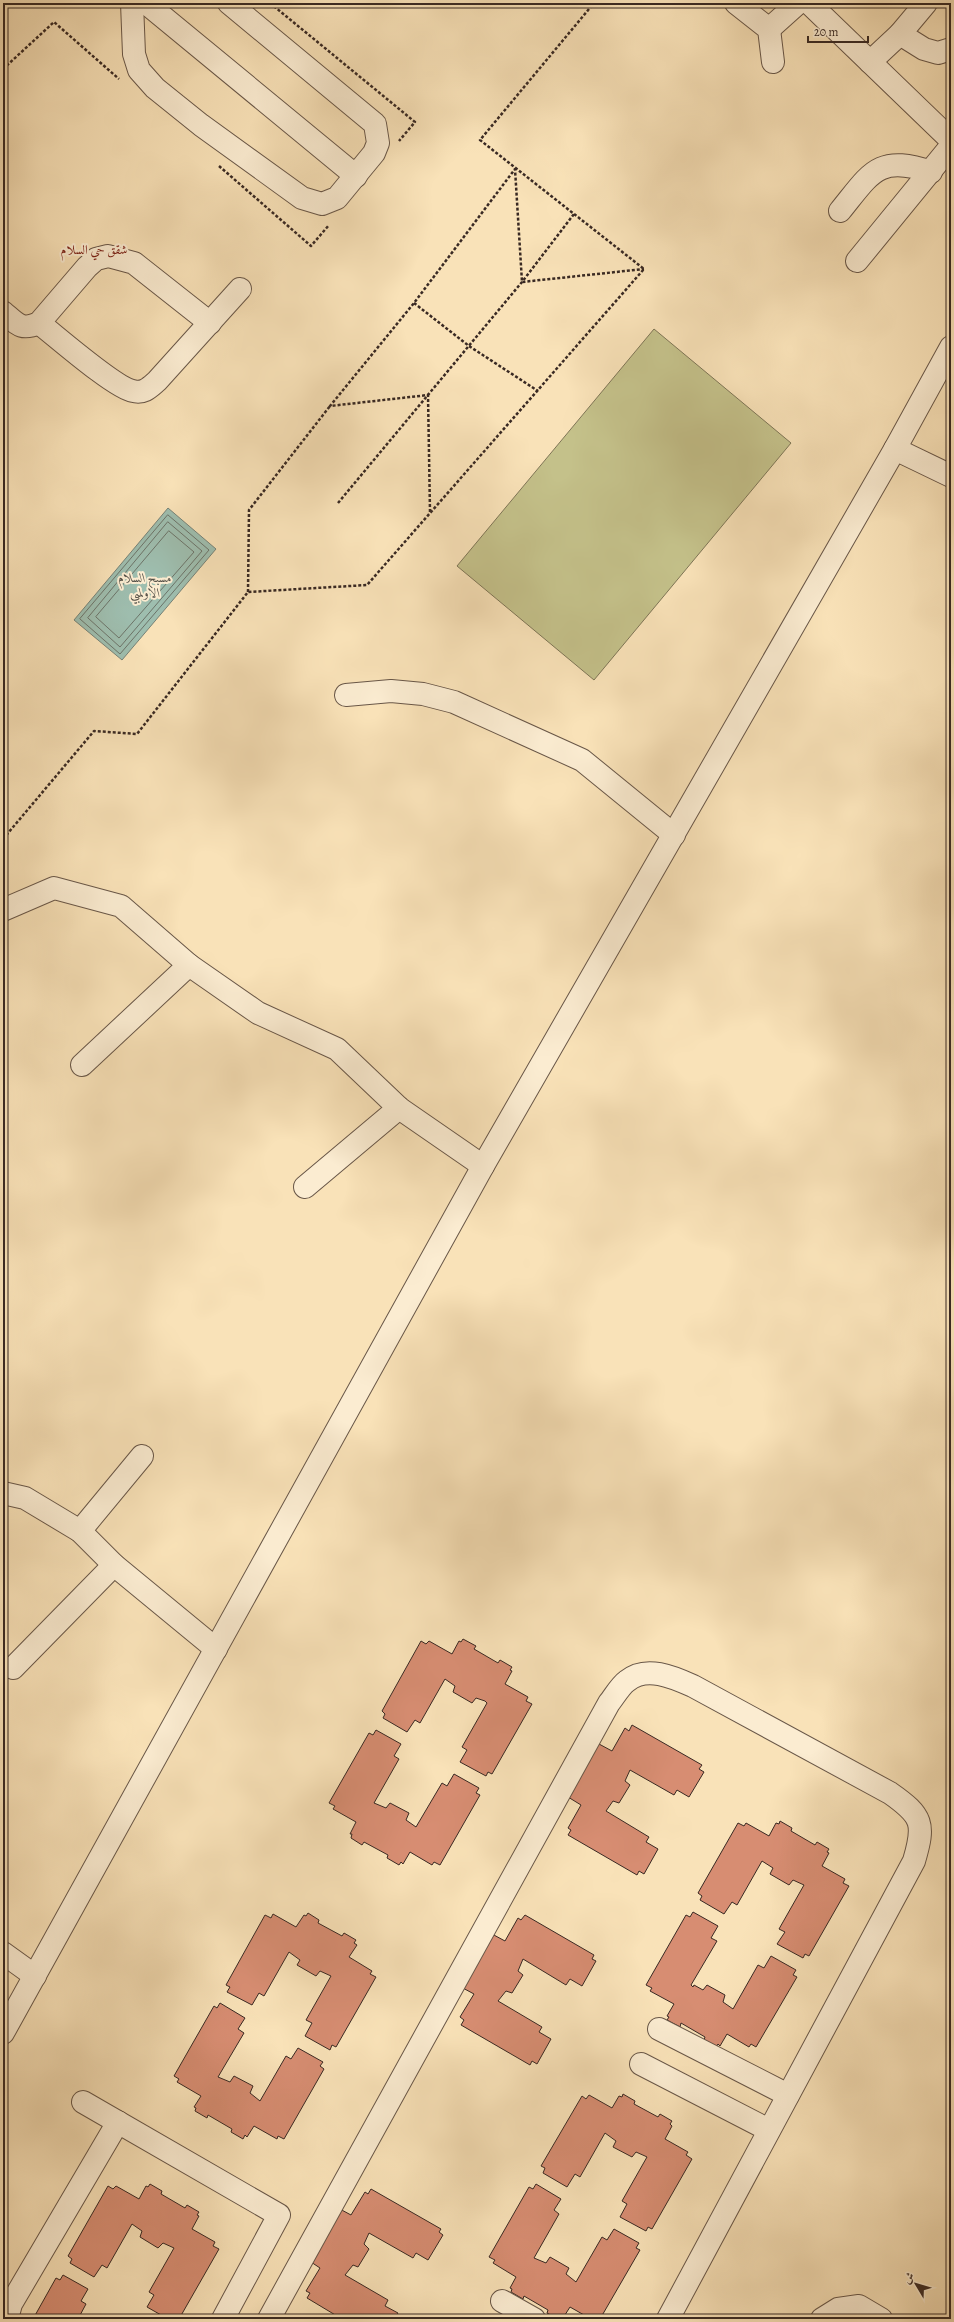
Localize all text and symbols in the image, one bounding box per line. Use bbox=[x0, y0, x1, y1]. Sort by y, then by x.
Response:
scale bar bbox=[808, 18, 868, 44]
text: 20 m bbox=[814, 24, 838, 40]
district label: شقق حي السلام bbox=[61, 241, 127, 261]
water label: مسبح السلام الاولمبي bbox=[118, 569, 172, 604]
north arrow bbox=[896, 2264, 936, 2304]
text: ش bbox=[899, 2269, 918, 2287]

